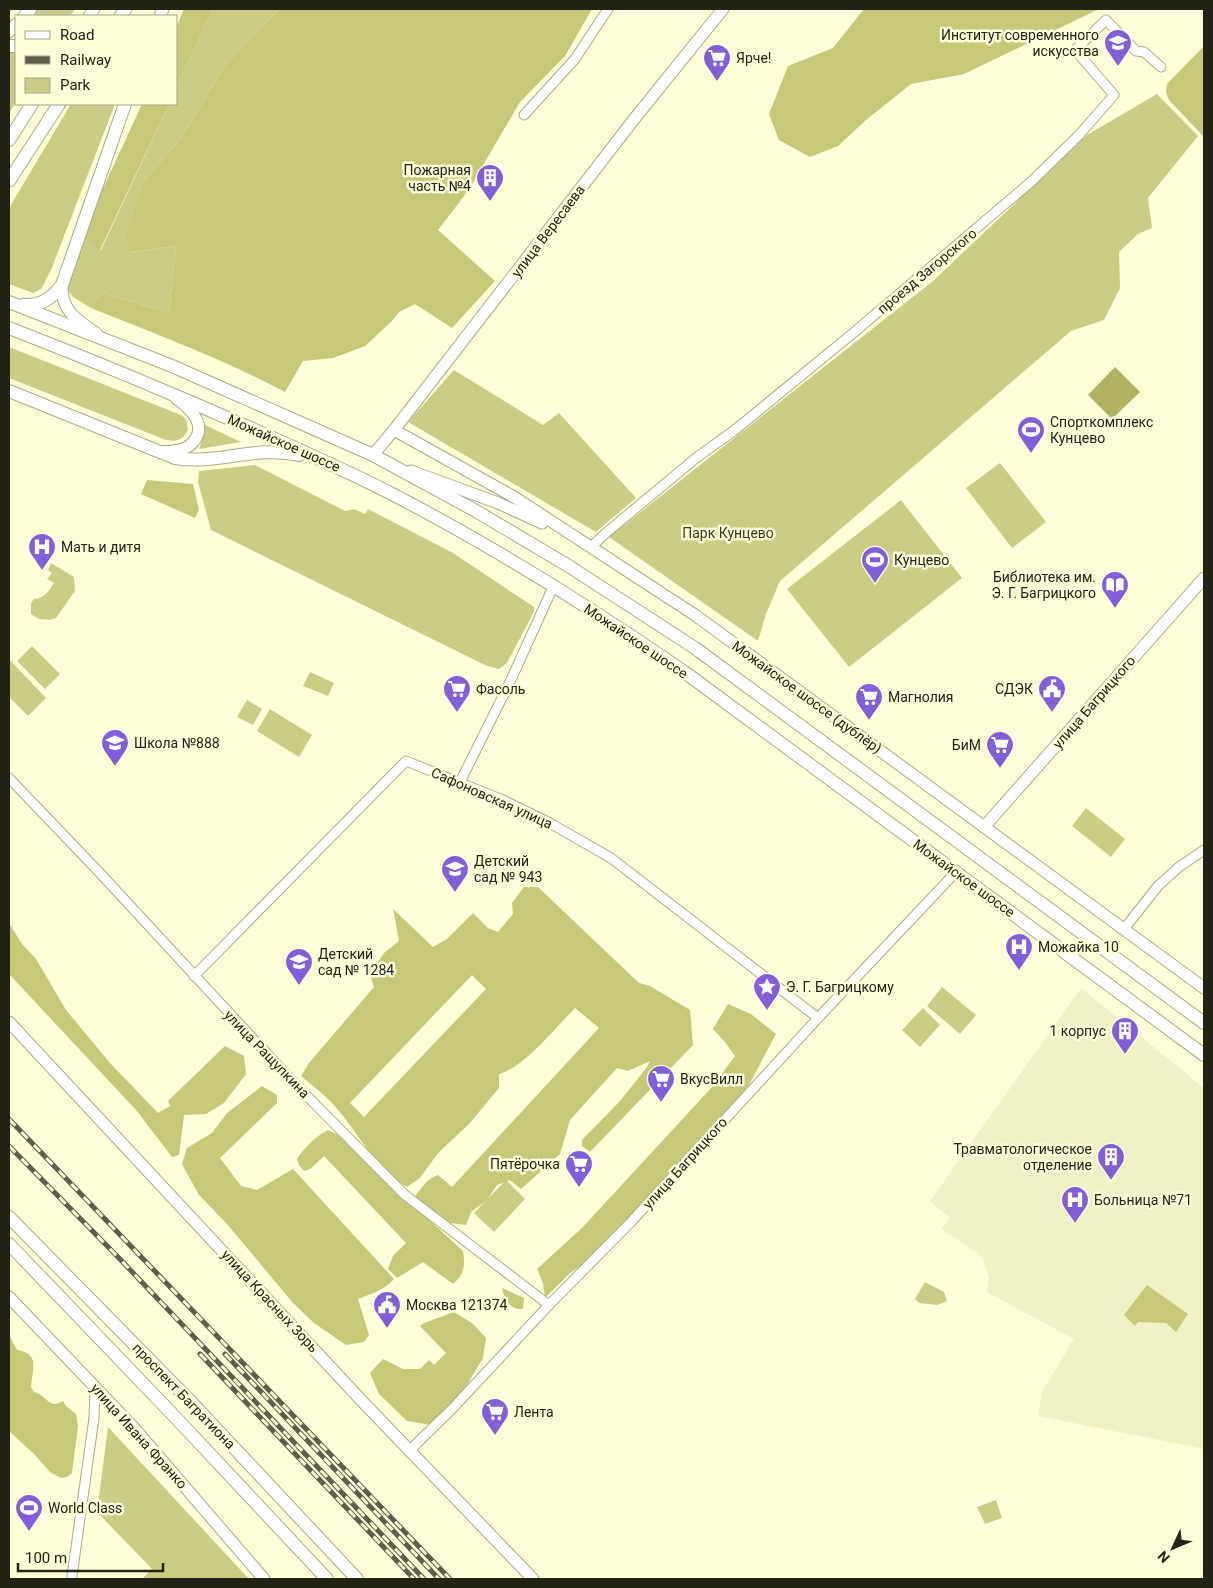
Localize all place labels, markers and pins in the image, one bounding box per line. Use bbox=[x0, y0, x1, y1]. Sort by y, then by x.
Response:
place label: Институт современного искусства bbox=[941, 27, 1099, 59]
school or university icon: Институт современного искусства bbox=[1103, 28, 1133, 67]
supermarket icon: Ярче! bbox=[702, 43, 732, 82]
place label: Ярче! bbox=[736, 50, 771, 66]
place label: Пожарная часть №4 bbox=[404, 162, 471, 194]
building icon: Пожарная часть №4 bbox=[475, 163, 505, 202]
place label: Спорткомплекс Кунцево bbox=[1050, 414, 1153, 446]
sports icon: Спорткомплекс Кунцево bbox=[1016, 415, 1046, 454]
hospital icon: Мать и дитя bbox=[27, 532, 57, 571]
place label: Мать и дитя bbox=[61, 539, 141, 555]
sports icon: Кунцево bbox=[860, 545, 890, 584]
place label: Кунцево bbox=[894, 552, 949, 568]
place label: Библиотека им. Э. Г. Багрицкого bbox=[991, 569, 1096, 601]
library icon: Библиотека им. Э. Г. Багрицкого bbox=[1100, 570, 1130, 609]
supermarket icon: Фасоль bbox=[442, 674, 472, 713]
public building icon: СДЭК bbox=[1037, 674, 1067, 713]
place label: Фасоль bbox=[476, 681, 525, 697]
place label: СДЭК bbox=[995, 681, 1033, 697]
supermarket icon: Магнолия bbox=[854, 682, 884, 721]
place label: Магнолия bbox=[888, 689, 954, 705]
school or university icon: Школа №888 bbox=[100, 728, 130, 767]
supermarket icon: БиМ bbox=[985, 730, 1015, 769]
place label: Школа №888 bbox=[134, 735, 220, 751]
place label: БиМ bbox=[952, 737, 981, 753]
place label: Детский сад № 943 bbox=[474, 853, 542, 885]
school or university icon: Детский сад № 943 bbox=[440, 854, 470, 893]
hospital icon: Можайка 10 bbox=[1004, 932, 1034, 971]
place label: Можайка 10 bbox=[1038, 939, 1119, 955]
place label: Детский сад № 1284 bbox=[318, 946, 394, 978]
school or university icon: Детский сад № 1284 bbox=[284, 947, 314, 986]
place icon: Э. Г. Багрицкому bbox=[752, 972, 782, 1011]
place label: Э. Г. Багрицкому bbox=[786, 979, 894, 995]
building icon: 1 корпус bbox=[1110, 1016, 1140, 1055]
place label: 1 корпус bbox=[1049, 1023, 1106, 1039]
supermarket icon: ВкусВилл bbox=[646, 1064, 676, 1103]
place label: ВкусВилл bbox=[680, 1071, 743, 1087]
place label: Травматологическое отделение bbox=[953, 1141, 1092, 1173]
building icon: Травматологическое отделение bbox=[1096, 1142, 1126, 1181]
supermarket icon: Пятёрочка bbox=[564, 1149, 594, 1188]
place label: Пятёрочка bbox=[490, 1156, 560, 1172]
hospital icon: Больница №71 bbox=[1060, 1185, 1090, 1224]
place label: Больница №71 bbox=[1094, 1192, 1192, 1208]
public building icon: Москва 121374 bbox=[372, 1290, 402, 1329]
place label: Москва 121374 bbox=[406, 1297, 508, 1313]
supermarket icon: Лента bbox=[480, 1397, 510, 1436]
place label: Лента bbox=[514, 1404, 554, 1420]
sports icon: World Class bbox=[14, 1493, 44, 1532]
place label: World Class bbox=[48, 1500, 122, 1516]

